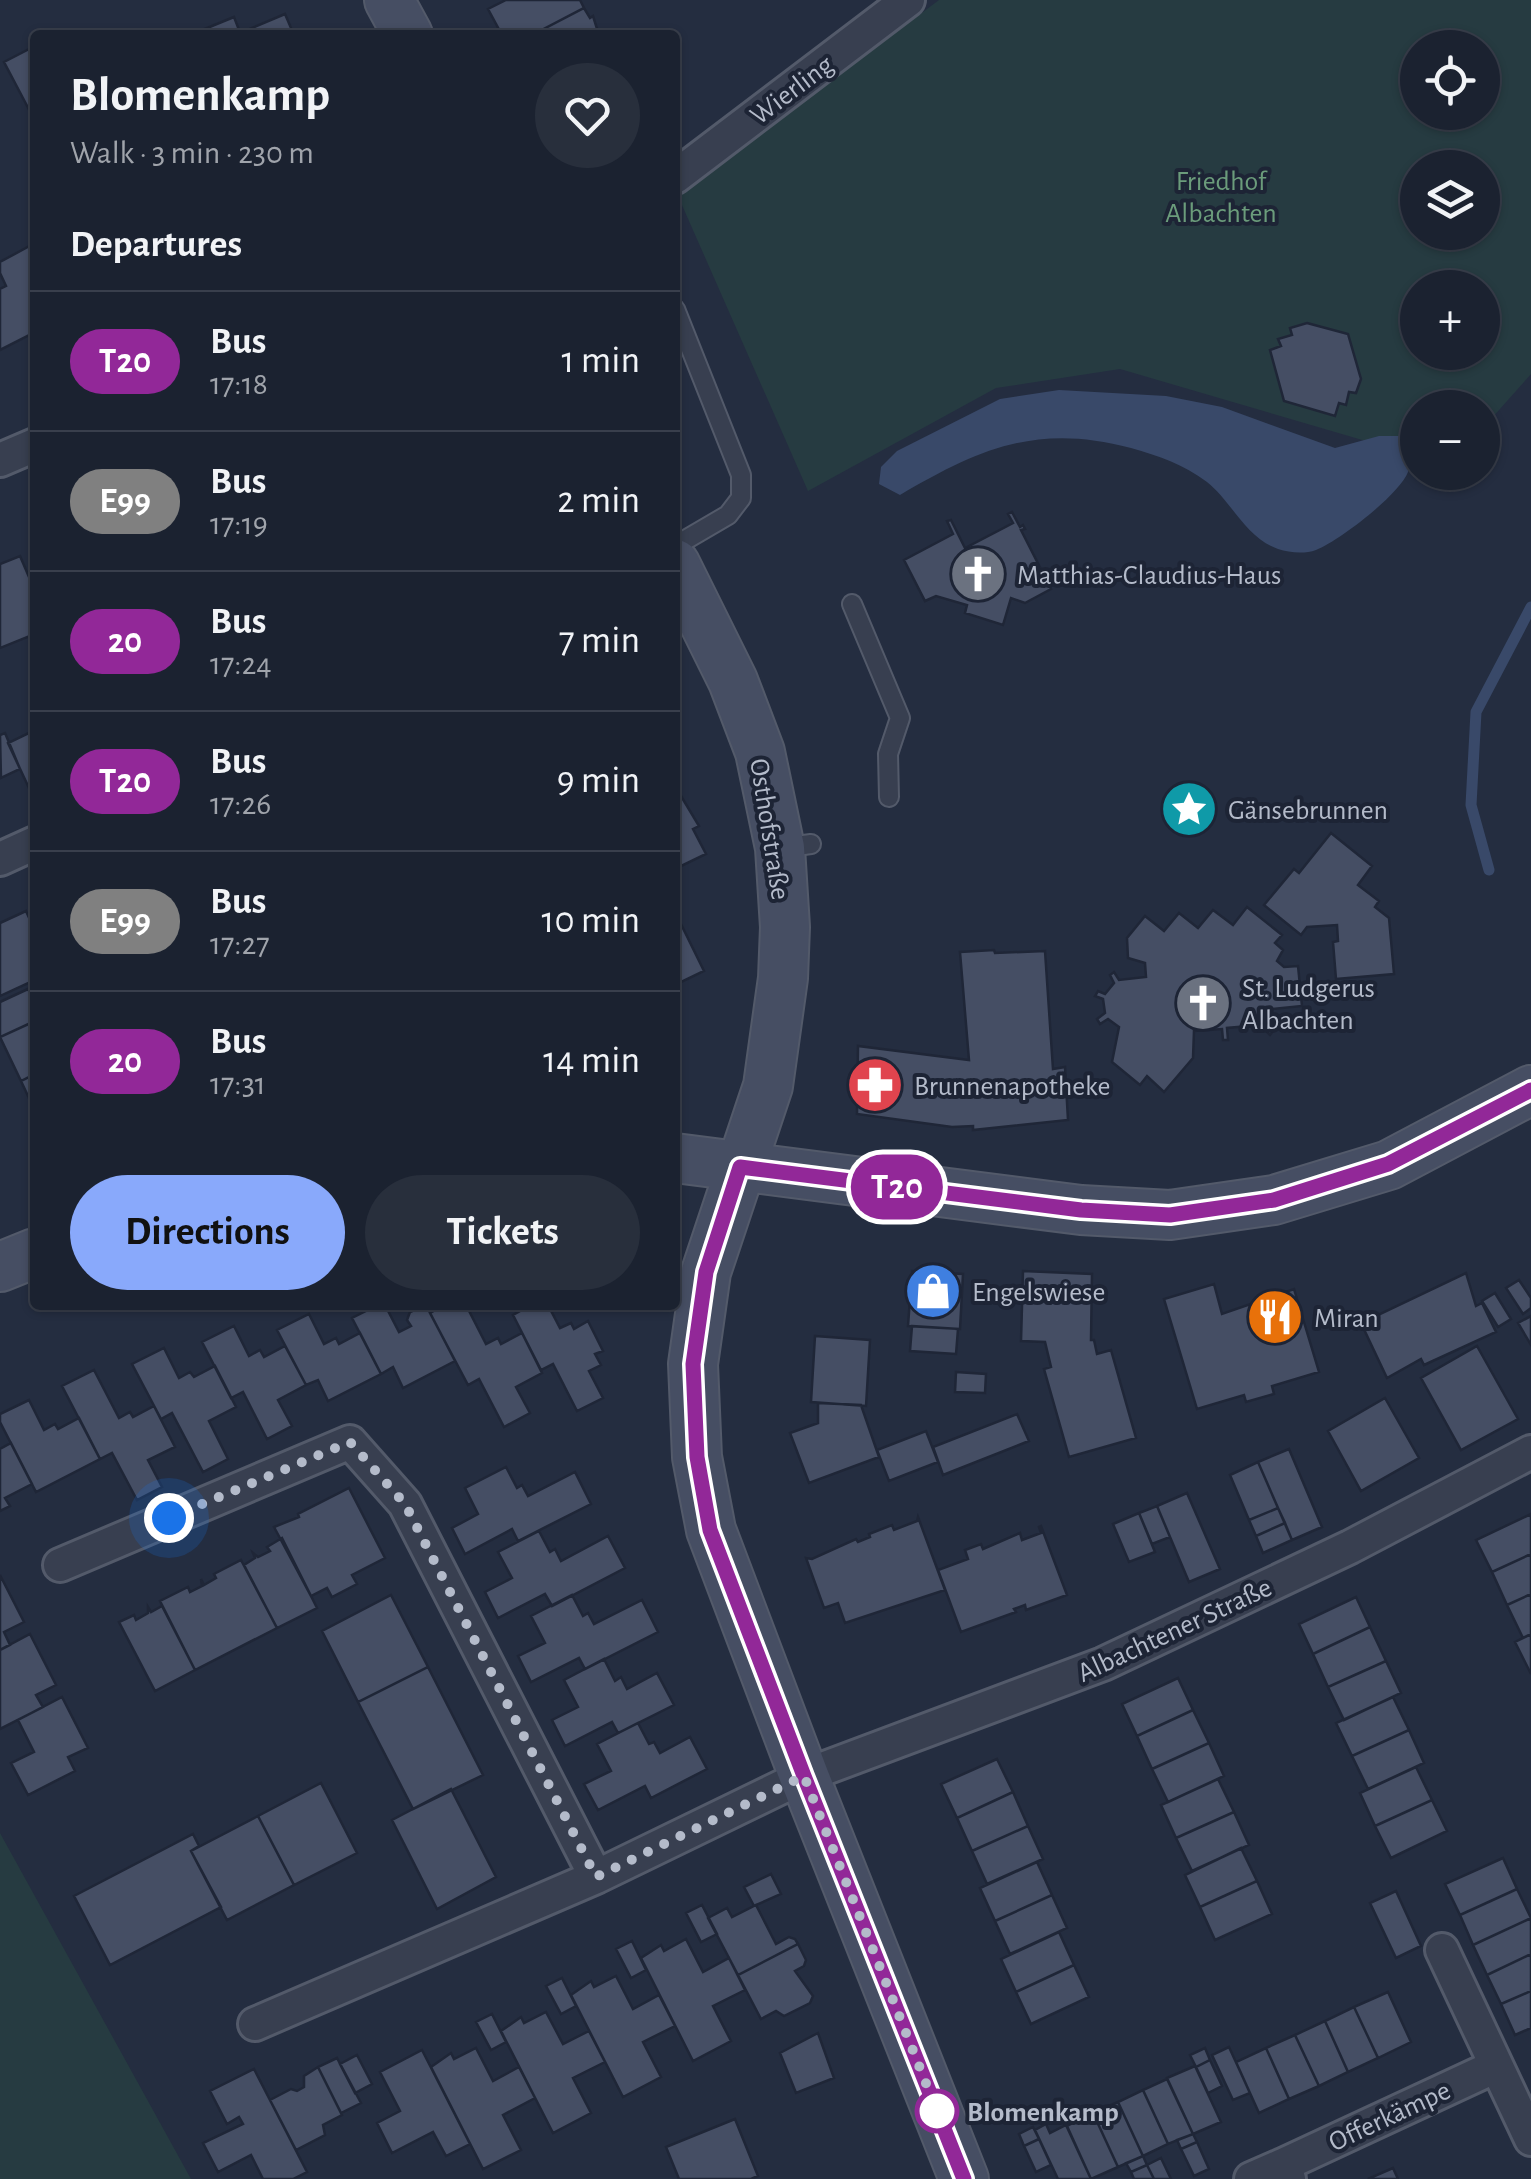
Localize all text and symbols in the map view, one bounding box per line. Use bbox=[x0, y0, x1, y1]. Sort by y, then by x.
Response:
map controls bbox=[1400, 30, 1500, 490]
button: locate bbox=[1400, 30, 1500, 130]
street label: Wierling bbox=[746, 50, 839, 131]
button: heart bbox=[535, 63, 640, 168]
text: Blomenkamp bbox=[70, 72, 330, 120]
text: Walk · 3 min · 230 m bbox=[70, 137, 314, 169]
button: layers bbox=[1400, 150, 1500, 250]
park label: Friedhof Albachten bbox=[1165, 168, 1277, 228]
text: Departures bbox=[70, 226, 242, 264]
button: + bbox=[1400, 270, 1500, 370]
text: Bus bbox=[210, 323, 266, 361]
text: 1 min bbox=[561, 342, 640, 380]
text: T20 bbox=[99, 344, 151, 379]
text: 17:18 bbox=[210, 368, 268, 400]
button: − bbox=[1400, 390, 1500, 490]
text: Bus bbox=[210, 463, 266, 501]
text: 2 min bbox=[557, 482, 640, 520]
text: E99 bbox=[99, 484, 151, 519]
text: 17:19 bbox=[210, 508, 268, 540]
church icon: Matthias-Claudius-Haus bbox=[948, 544, 1008, 604]
place label: Matthias-Claudius-Haus bbox=[1017, 562, 1281, 590]
text: Bus bbox=[210, 603, 266, 641]
text: 7 min bbox=[559, 622, 640, 660]
text: 20 bbox=[108, 624, 142, 659]
text: 17:24 bbox=[210, 648, 272, 680]
text: Bus bbox=[210, 743, 266, 781]
street label: Osthofstraße bbox=[744, 757, 794, 902]
text: 9 min bbox=[557, 762, 640, 800]
text: T20 bbox=[99, 764, 151, 799]
place icon: Gänsebrunnen bbox=[1159, 779, 1219, 839]
text: 17:26 bbox=[210, 788, 271, 820]
place label: Gänsebrunnen bbox=[1228, 797, 1388, 825]
text: Bus bbox=[210, 883, 266, 921]
text: 10 min bbox=[541, 902, 640, 940]
text: E99 bbox=[99, 904, 151, 939]
text: 17:27 bbox=[210, 928, 270, 960]
church icon: St. Ludgerus Albachten bbox=[1173, 973, 1233, 1033]
place label: St. Ludgerus Albachten bbox=[1242, 975, 1375, 1035]
text: Bus bbox=[210, 1023, 266, 1061]
text: 14 min bbox=[543, 1042, 640, 1080]
text: 20 bbox=[108, 1044, 142, 1079]
pharmacy icon: Brunnenapotheke bbox=[845, 1055, 905, 1115]
text: 17:31 bbox=[210, 1068, 266, 1100]
place label: Brunnenapotheke bbox=[914, 1073, 1110, 1101]
line badge: T20 bbox=[840, 1154, 954, 1220]
text: T20 bbox=[871, 1170, 923, 1205]
button: Directions bbox=[70, 1175, 345, 1290]
button: Tickets bbox=[365, 1175, 640, 1290]
shop icon: Engelswiese bbox=[903, 1261, 963, 1321]
place label: Engelswiese bbox=[972, 1279, 1105, 1307]
restaurant icon: Miran bbox=[1245, 1287, 1305, 1347]
place label: Miran bbox=[1314, 1305, 1379, 1333]
your location bbox=[144, 1493, 194, 1543]
street label: Albachtener Straße bbox=[1074, 1574, 1276, 1688]
street label: Offerkämpe bbox=[1325, 2077, 1455, 2157]
marker: Blomenkamp bbox=[916, 2090, 958, 2132]
place label: Blomenkamp bbox=[967, 2099, 1119, 2127]

